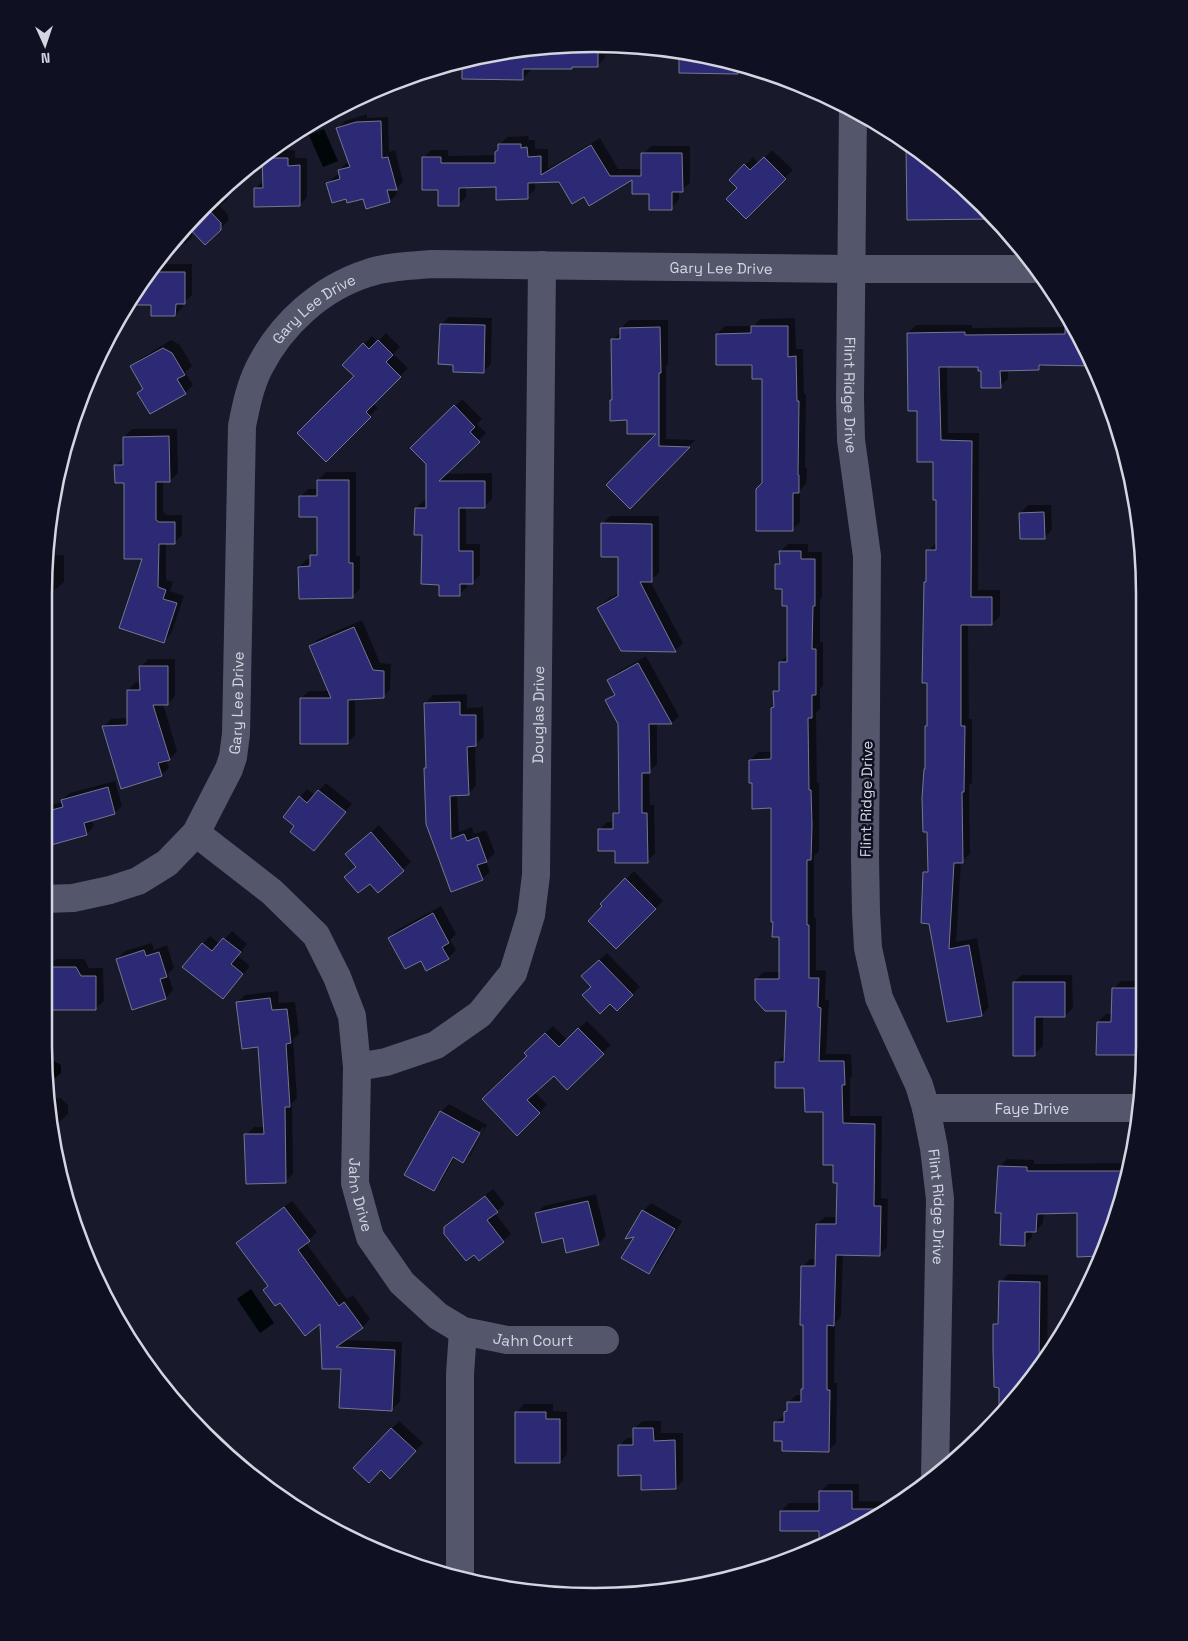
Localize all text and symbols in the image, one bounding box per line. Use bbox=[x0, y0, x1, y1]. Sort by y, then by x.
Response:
north arrow bbox=[20, 20, 70, 70]
text: N bbox=[41, 49, 51, 67]
street label: Gary Lee Drive bbox=[670, 257, 773, 278]
street label: Gary Lee Drive bbox=[267, 269, 358, 347]
street label: Flint Ridge Drive bbox=[840, 337, 862, 454]
street label: Gary Lee Drive bbox=[224, 651, 247, 756]
street label: Douglas Drive bbox=[528, 666, 548, 764]
street label: Flint Ridge Drive bbox=[855, 741, 877, 857]
street label: Faye Drive bbox=[995, 1099, 1069, 1118]
street label: Flint Ridge Drive bbox=[925, 1148, 950, 1265]
street label: Jahn Drive bbox=[345, 1157, 378, 1234]
street label: Jahn Court bbox=[492, 1328, 573, 1350]

